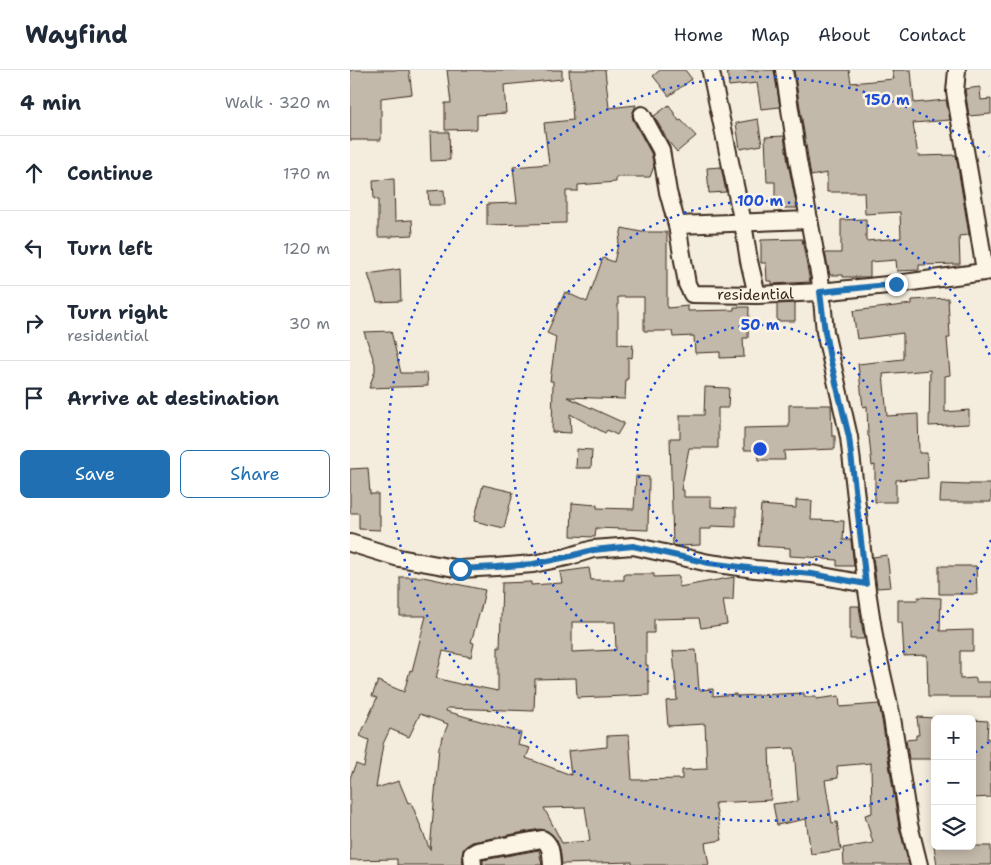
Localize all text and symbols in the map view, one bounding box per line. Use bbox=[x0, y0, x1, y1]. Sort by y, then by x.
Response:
text: Wayfind bbox=[25, 19, 128, 51]
text: Home bbox=[674, 23, 723, 47]
text: Map bbox=[751, 23, 790, 47]
text: About bbox=[818, 23, 871, 47]
text: Contact bbox=[899, 23, 966, 47]
text: 4 min bbox=[20, 89, 81, 117]
text: 150 m bbox=[864, 90, 910, 110]
text: Walk · 320 m bbox=[225, 92, 330, 113]
icon: ahead bbox=[20, 159, 48, 187]
text: Continue bbox=[67, 161, 153, 186]
text: 170 m bbox=[283, 163, 330, 184]
text: 100 m bbox=[737, 191, 783, 211]
icon: left bbox=[20, 234, 48, 262]
text: Turn left bbox=[67, 236, 153, 261]
text: 120 m bbox=[283, 238, 330, 259]
route end bbox=[885, 273, 908, 296]
street label: residential bbox=[717, 283, 795, 305]
text: Turn right bbox=[67, 300, 168, 325]
icon: right bbox=[20, 309, 48, 337]
text: 30 m bbox=[289, 313, 330, 334]
text: 50 m bbox=[741, 315, 780, 335]
text: residential bbox=[67, 325, 149, 346]
icon: arrive bbox=[20, 384, 48, 412]
text: Arrive at destination bbox=[67, 386, 279, 411]
centre of rings bbox=[751, 440, 769, 458]
button: Save bbox=[20, 450, 170, 498]
button: Share bbox=[180, 450, 330, 498]
route start bbox=[449, 558, 472, 581]
map controls bbox=[931, 715, 976, 850]
button: + bbox=[931, 715, 976, 760]
button: − bbox=[931, 760, 976, 805]
button: layers bbox=[931, 805, 976, 850]

